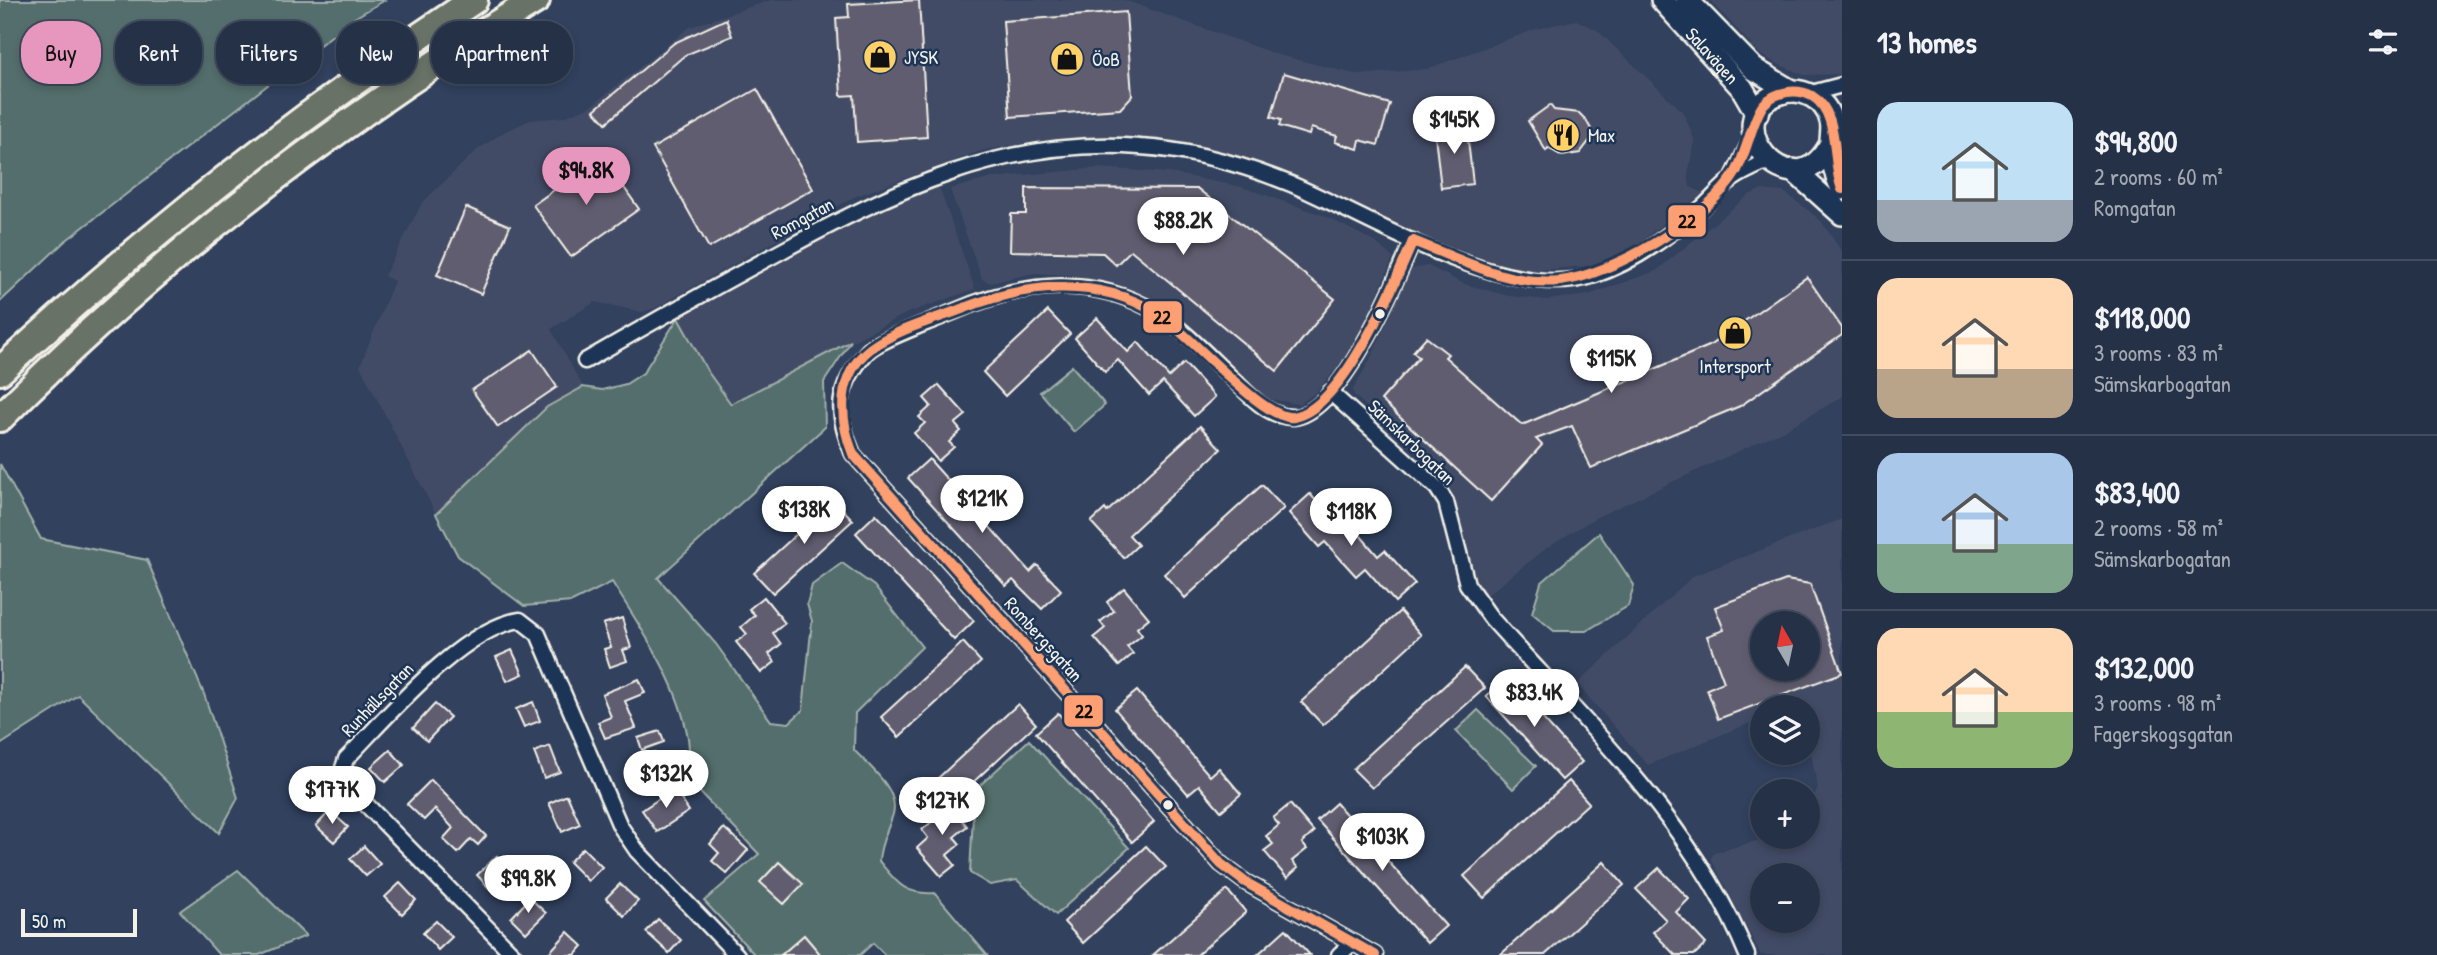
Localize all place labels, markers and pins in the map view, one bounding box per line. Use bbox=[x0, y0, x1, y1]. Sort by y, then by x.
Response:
shop icon: JYSK bbox=[861, 38, 899, 76]
shop icon: ÖoB bbox=[1048, 40, 1086, 78]
place label: JYSK bbox=[904, 44, 938, 70]
place label: ÖoB bbox=[1092, 46, 1120, 72]
pin: $145K bbox=[1405, 96, 1503, 156]
restaurant icon: Max bbox=[1544, 116, 1582, 154]
place label: Max bbox=[1588, 122, 1615, 148]
pin: $94.8K bbox=[529, 148, 643, 207]
pin: $88.2K bbox=[1126, 198, 1240, 257]
unlabelled marker bbox=[1373, 307, 1387, 321]
shop icon: Intersport bbox=[1716, 314, 1754, 352]
pin: $115K bbox=[1562, 336, 1660, 395]
place label: Intersport bbox=[1699, 353, 1771, 379]
pin: $121K bbox=[933, 476, 1031, 535]
pin: $138K bbox=[755, 486, 853, 546]
pin: $118K bbox=[1302, 489, 1400, 548]
pin: $83.4K bbox=[1477, 670, 1591, 729]
pin: $132K bbox=[617, 750, 715, 810]
pin: $177K bbox=[283, 766, 381, 826]
pin: $127K bbox=[893, 778, 991, 837]
unlabelled marker bbox=[1161, 798, 1175, 812]
pin: $103K bbox=[1333, 814, 1431, 873]
pin: $99.8K bbox=[471, 856, 585, 915]

